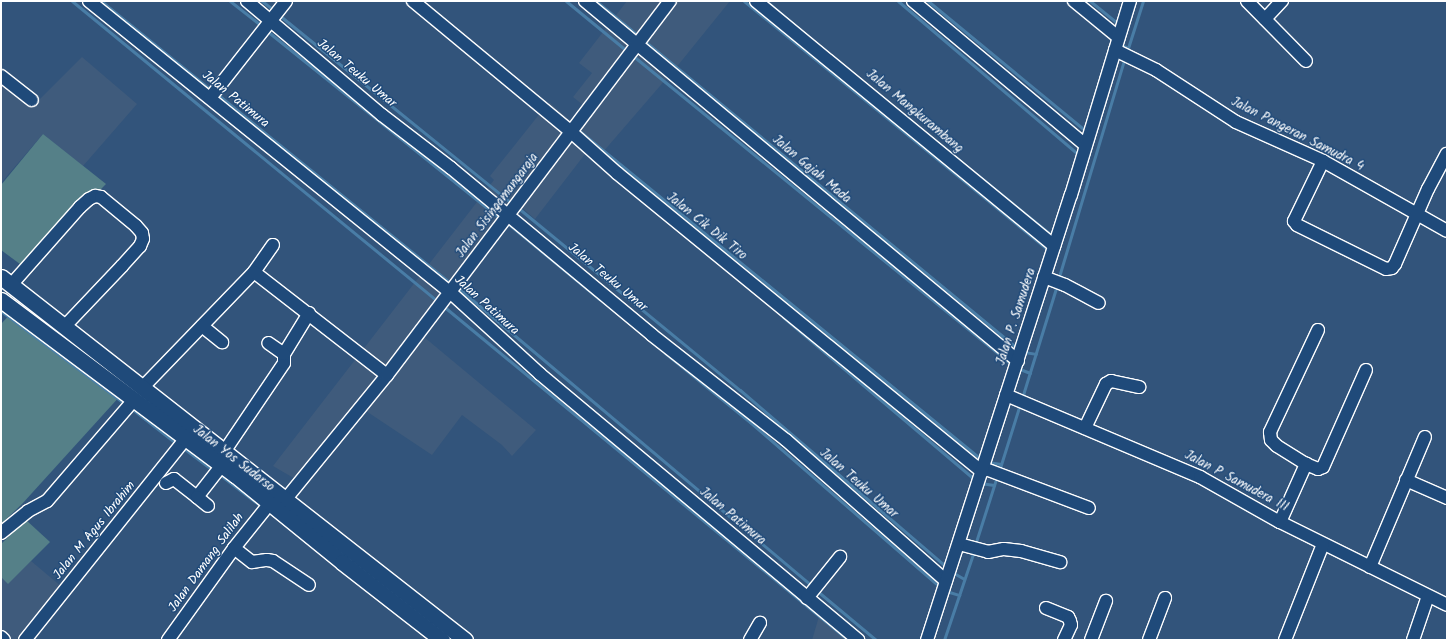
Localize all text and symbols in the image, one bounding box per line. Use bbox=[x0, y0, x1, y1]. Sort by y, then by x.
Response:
street label: Jalan Teuku Umar bbox=[313, 36, 399, 112]
street label: Jalan Mangkurambang bbox=[862, 67, 966, 157]
street label: Jalan Patimura bbox=[198, 68, 272, 132]
street label: Jalan Pangeran Samudra 4 bbox=[1228, 95, 1366, 175]
street label: Jalan Gajah Mada bbox=[768, 132, 854, 208]
street label: Jalan Sisingamangaraja bbox=[454, 151, 542, 261]
street label: Jalan Cik Dik Tiro bbox=[663, 190, 749, 264]
street label: Jalan Teuku Umar bbox=[564, 240, 650, 316]
street label: Jalan P. Samudera bbox=[994, 266, 1040, 368]
street label: Jalan Patimura bbox=[450, 273, 522, 339]
street label: Jalan Yos Sudarso bbox=[189, 422, 277, 496]
street label: Jalan Teuku Umar bbox=[816, 446, 900, 522]
street label: Jalan P Samudera III bbox=[1181, 448, 1291, 516]
street label: Jalan M Agus Ibrahim bbox=[51, 479, 139, 583]
street label: Jalan Patimura bbox=[696, 485, 768, 549]
street label: Jalan Damang Salilah bbox=[166, 511, 248, 615]

